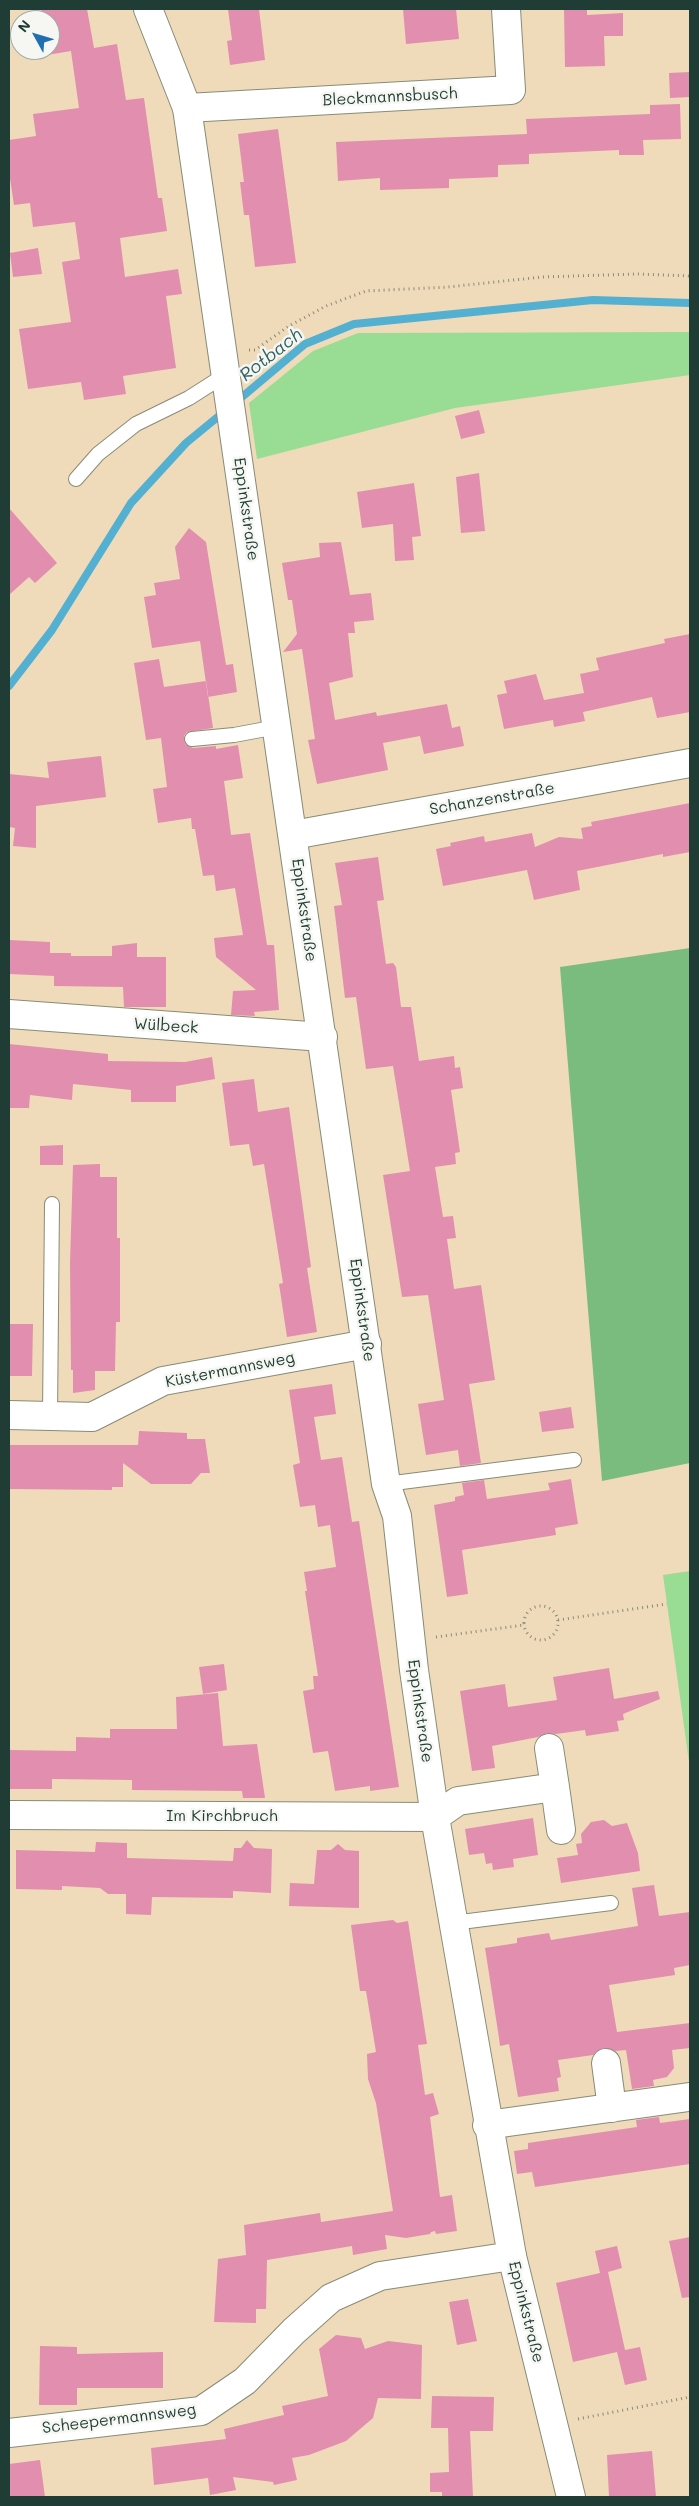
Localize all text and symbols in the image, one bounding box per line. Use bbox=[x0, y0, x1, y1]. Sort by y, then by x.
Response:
north arrow bbox=[10, 10, 60, 60]
text: N bbox=[13, 16, 34, 36]
street label: Bleckmannsbusch bbox=[322, 84, 458, 110]
water label: Rotbach bbox=[235, 324, 307, 386]
street label: Eppinkstraße bbox=[229, 456, 263, 562]
street label: Schanzenstraße bbox=[428, 779, 556, 819]
street label: Eppinkstraße bbox=[287, 857, 321, 963]
street label: Wülbeck bbox=[133, 1014, 199, 1038]
street label: Eppinkstraße bbox=[345, 1257, 379, 1363]
street label: Küstermannsweg bbox=[164, 1348, 296, 1392]
street label: Eppinkstraße bbox=[403, 1658, 437, 1764]
street label: Im Kirchbruch bbox=[166, 1806, 278, 1826]
street label: Eppinkstraße bbox=[504, 2259, 548, 2365]
street label: Scheepermannsweg bbox=[41, 2400, 197, 2438]

